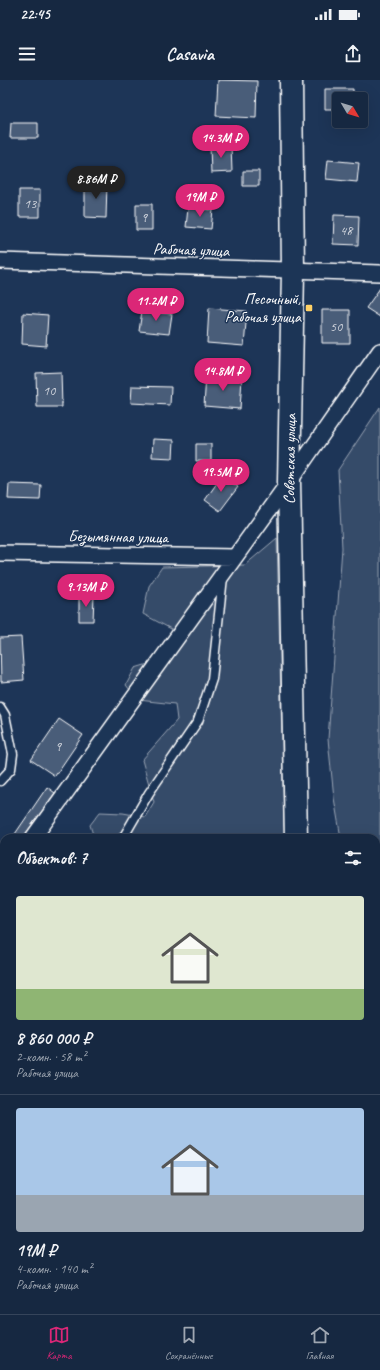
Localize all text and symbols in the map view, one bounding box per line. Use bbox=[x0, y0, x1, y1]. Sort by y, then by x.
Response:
text: 22:45 bbox=[20, 5, 50, 24]
icon: menu bbox=[16, 43, 38, 65]
text: Casavia bbox=[166, 43, 214, 65]
icon: share bbox=[342, 43, 364, 65]
north arrow bbox=[332, 92, 368, 128]
map controls bbox=[332, 92, 368, 128]
pin: 14.3M ₽ bbox=[184, 125, 258, 159]
text: 14.3M ₽ bbox=[201, 130, 241, 146]
pin: 8.86M ₽ bbox=[59, 166, 133, 200]
text: 8.86M ₽ bbox=[76, 171, 116, 187]
pin: 19M ₽ bbox=[172, 184, 228, 218]
text: 19M ₽ bbox=[185, 189, 215, 205]
house number: 13 bbox=[24, 195, 38, 212]
house number: 9 bbox=[141, 209, 149, 226]
house number: 48 bbox=[340, 222, 354, 239]
street label: Рабочая улица bbox=[153, 239, 230, 261]
pin: 11.2M ₽ bbox=[119, 288, 193, 322]
place label: Песочный, Рабочая улица bbox=[225, 289, 302, 327]
text: 11.2M ₽ bbox=[136, 293, 176, 309]
marker: Песочный, Рабочая улица bbox=[304, 303, 314, 313]
house number: 50 bbox=[330, 318, 344, 335]
pin: 14.8M ₽ bbox=[186, 358, 260, 392]
text: 14.8M ₽ bbox=[203, 363, 243, 379]
house number: 10 bbox=[43, 382, 57, 399]
street label: Советская улица bbox=[279, 413, 301, 504]
pin: 19.5M ₽ bbox=[184, 459, 258, 493]
text: 19.5M ₽ bbox=[201, 464, 241, 480]
street label: Безымянная улица bbox=[68, 526, 170, 548]
pin: 9.13M ₽ bbox=[49, 574, 123, 608]
text: 9.13M ₽ bbox=[66, 579, 106, 595]
house number: 9 bbox=[55, 738, 63, 755]
icon: filters bbox=[342, 847, 364, 869]
text: Объектов: 7 bbox=[16, 848, 87, 869]
icon: home bbox=[154, 922, 226, 994]
text: 8 860 000 ₽ bbox=[16, 1028, 91, 1049]
text: 2-комн. · 58 m² bbox=[16, 1049, 86, 1065]
text: Рабочая улица bbox=[16, 1065, 78, 1081]
icon: home bbox=[154, 1134, 226, 1206]
text: 19M ₽ bbox=[16, 1240, 56, 1261]
text: 4-комн. · 140 m² bbox=[16, 1261, 92, 1277]
text: Рабочая улица bbox=[16, 1277, 78, 1293]
tab: Карта bbox=[47, 1324, 72, 1362]
tab: Сохранённые bbox=[165, 1324, 213, 1362]
tab: Главная bbox=[306, 1324, 333, 1362]

